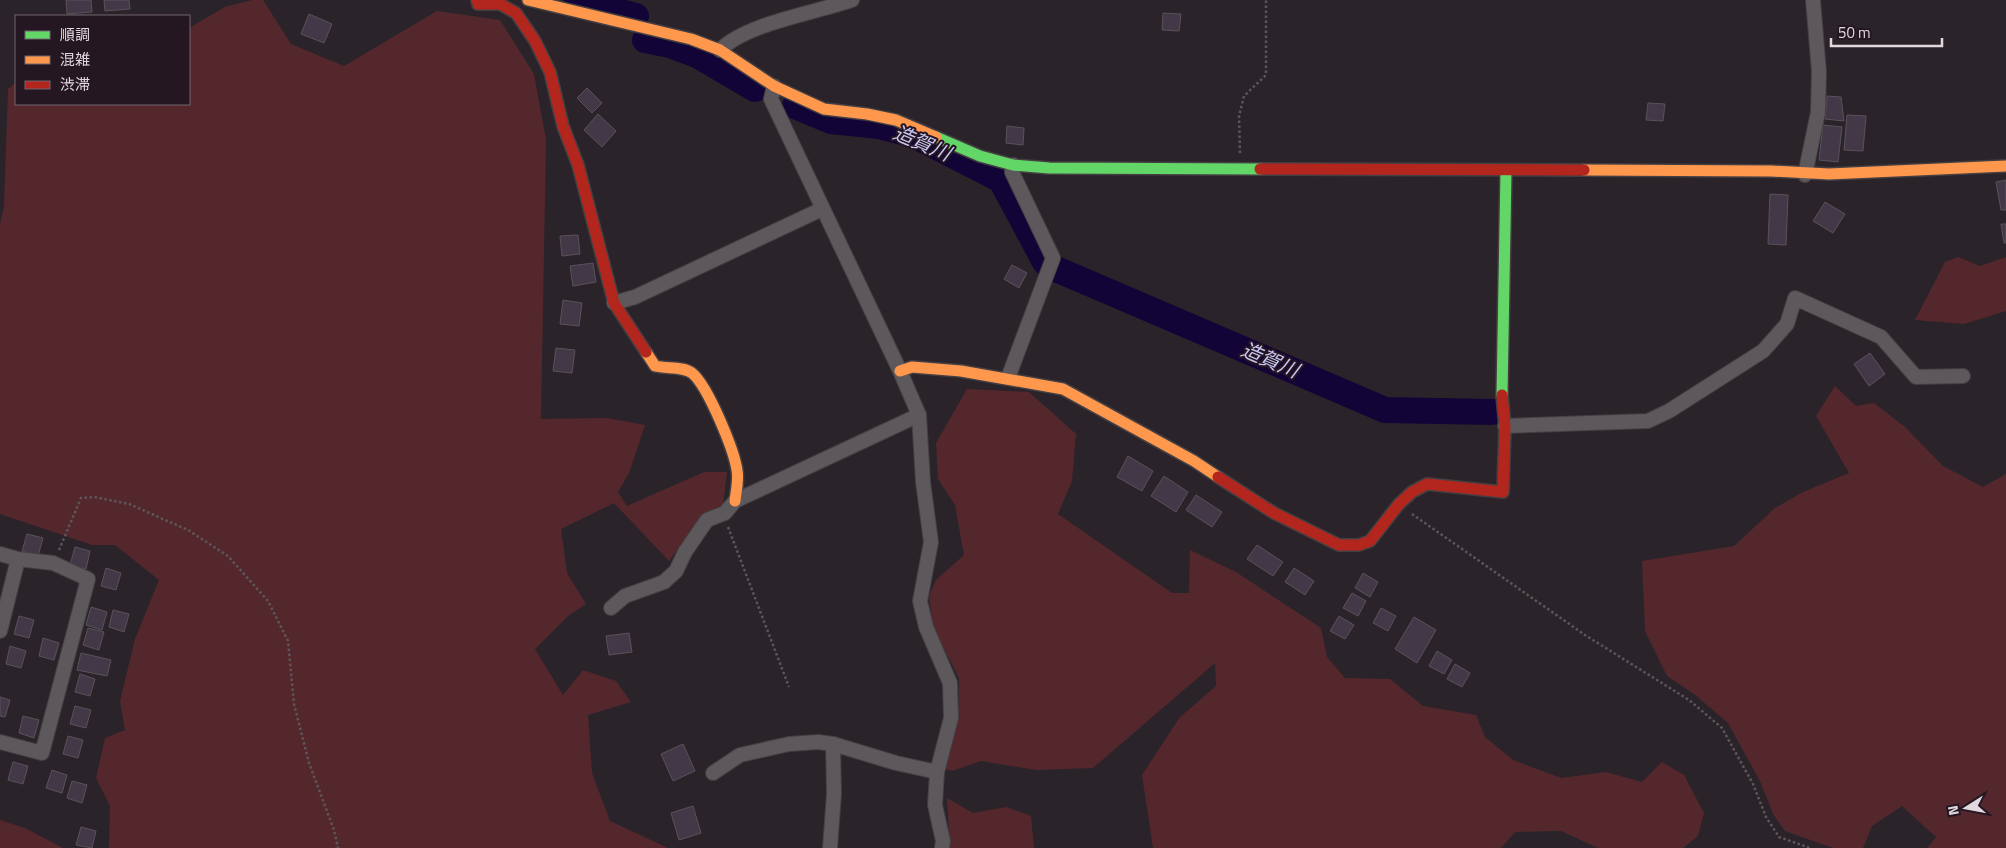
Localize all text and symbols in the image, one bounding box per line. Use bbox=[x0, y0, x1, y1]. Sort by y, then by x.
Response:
legend bbox=[15, 15, 190, 105]
scale bar bbox=[1831, 15, 1942, 47]
text: 50 m bbox=[1838, 21, 1871, 44]
text: 順調 bbox=[60, 23, 90, 46]
text: 混雑 bbox=[60, 48, 90, 71]
text: 渋滞 bbox=[60, 73, 90, 96]
water label: 造賀川 bbox=[889, 117, 958, 169]
water label: 造賀川 bbox=[1237, 334, 1306, 386]
north arrow bbox=[1941, 783, 1991, 833]
text: N bbox=[1942, 804, 1964, 817]

